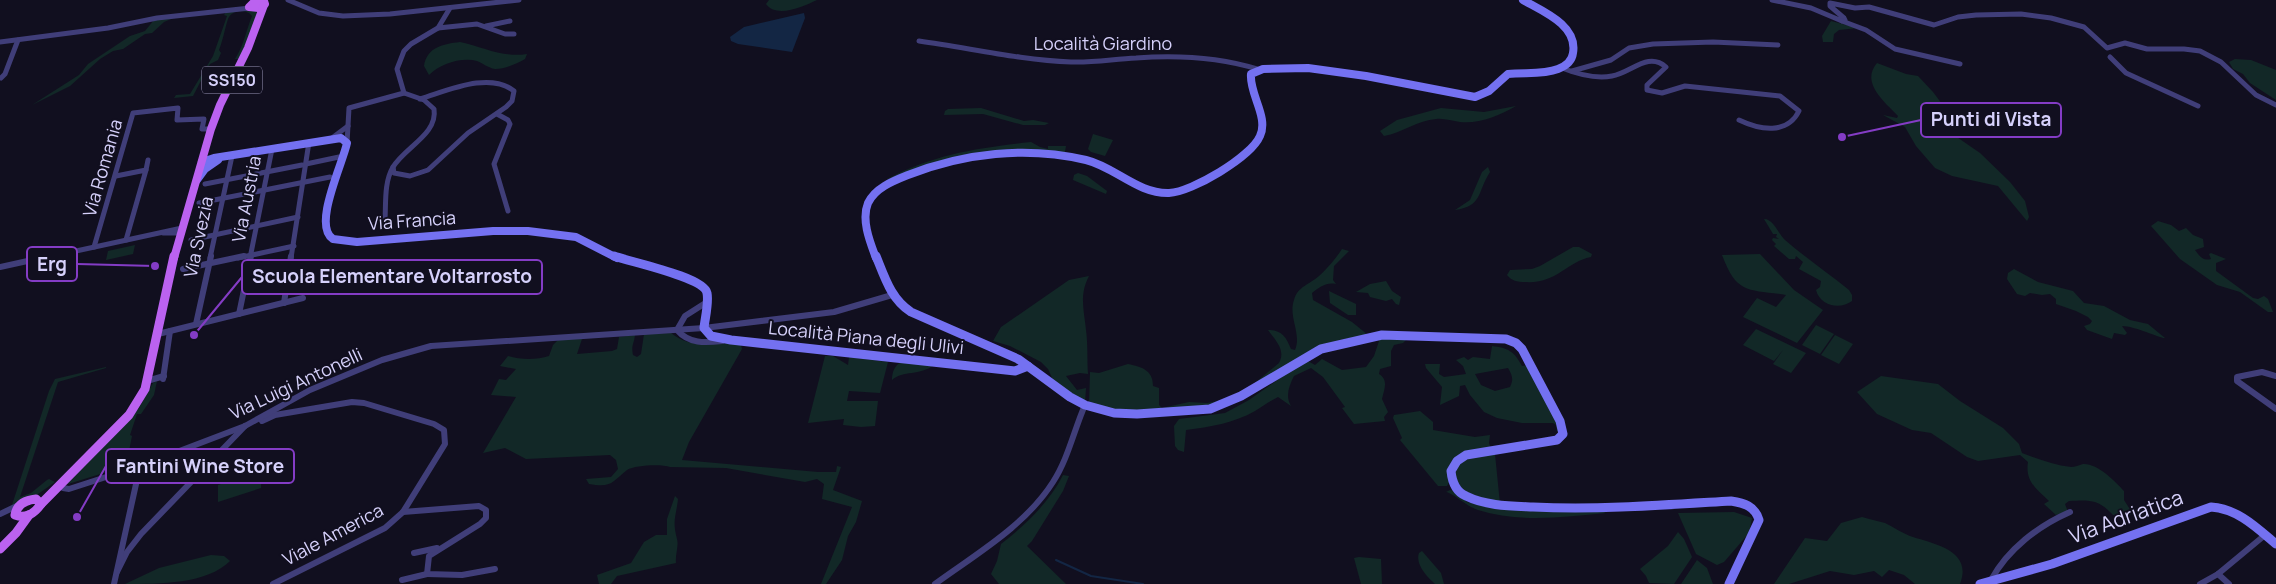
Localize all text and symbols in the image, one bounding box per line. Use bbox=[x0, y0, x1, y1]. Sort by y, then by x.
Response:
street label: Località Giardino bbox=[1034, 31, 1172, 55]
road number: SS150 bbox=[202, 66, 262, 94]
callout: Punti di Vista bbox=[1921, 103, 2061, 137]
text: Punti di Vista bbox=[1931, 106, 2051, 132]
street label: Via Romania bbox=[77, 116, 127, 219]
street label: Via Austria bbox=[226, 153, 266, 244]
street label: Via Svezia bbox=[178, 194, 218, 280]
street label: Via Francia bbox=[367, 205, 457, 235]
callout: Erg bbox=[27, 247, 77, 281]
text: Erg bbox=[37, 251, 67, 277]
callout: Scuola Elementare Voltarrosto bbox=[242, 260, 542, 294]
text: Scuola Elementare Voltarrosto bbox=[252, 263, 532, 289]
street label: Località Piana degli Ulivi bbox=[767, 315, 965, 359]
street label: Via Luigi Antonelli bbox=[225, 342, 366, 424]
callout: Fantini Wine Store bbox=[106, 449, 294, 483]
text: Fantini Wine Store bbox=[116, 453, 284, 479]
street label: Via Adriatica bbox=[2065, 482, 2187, 550]
street label: Viale America bbox=[278, 498, 387, 571]

